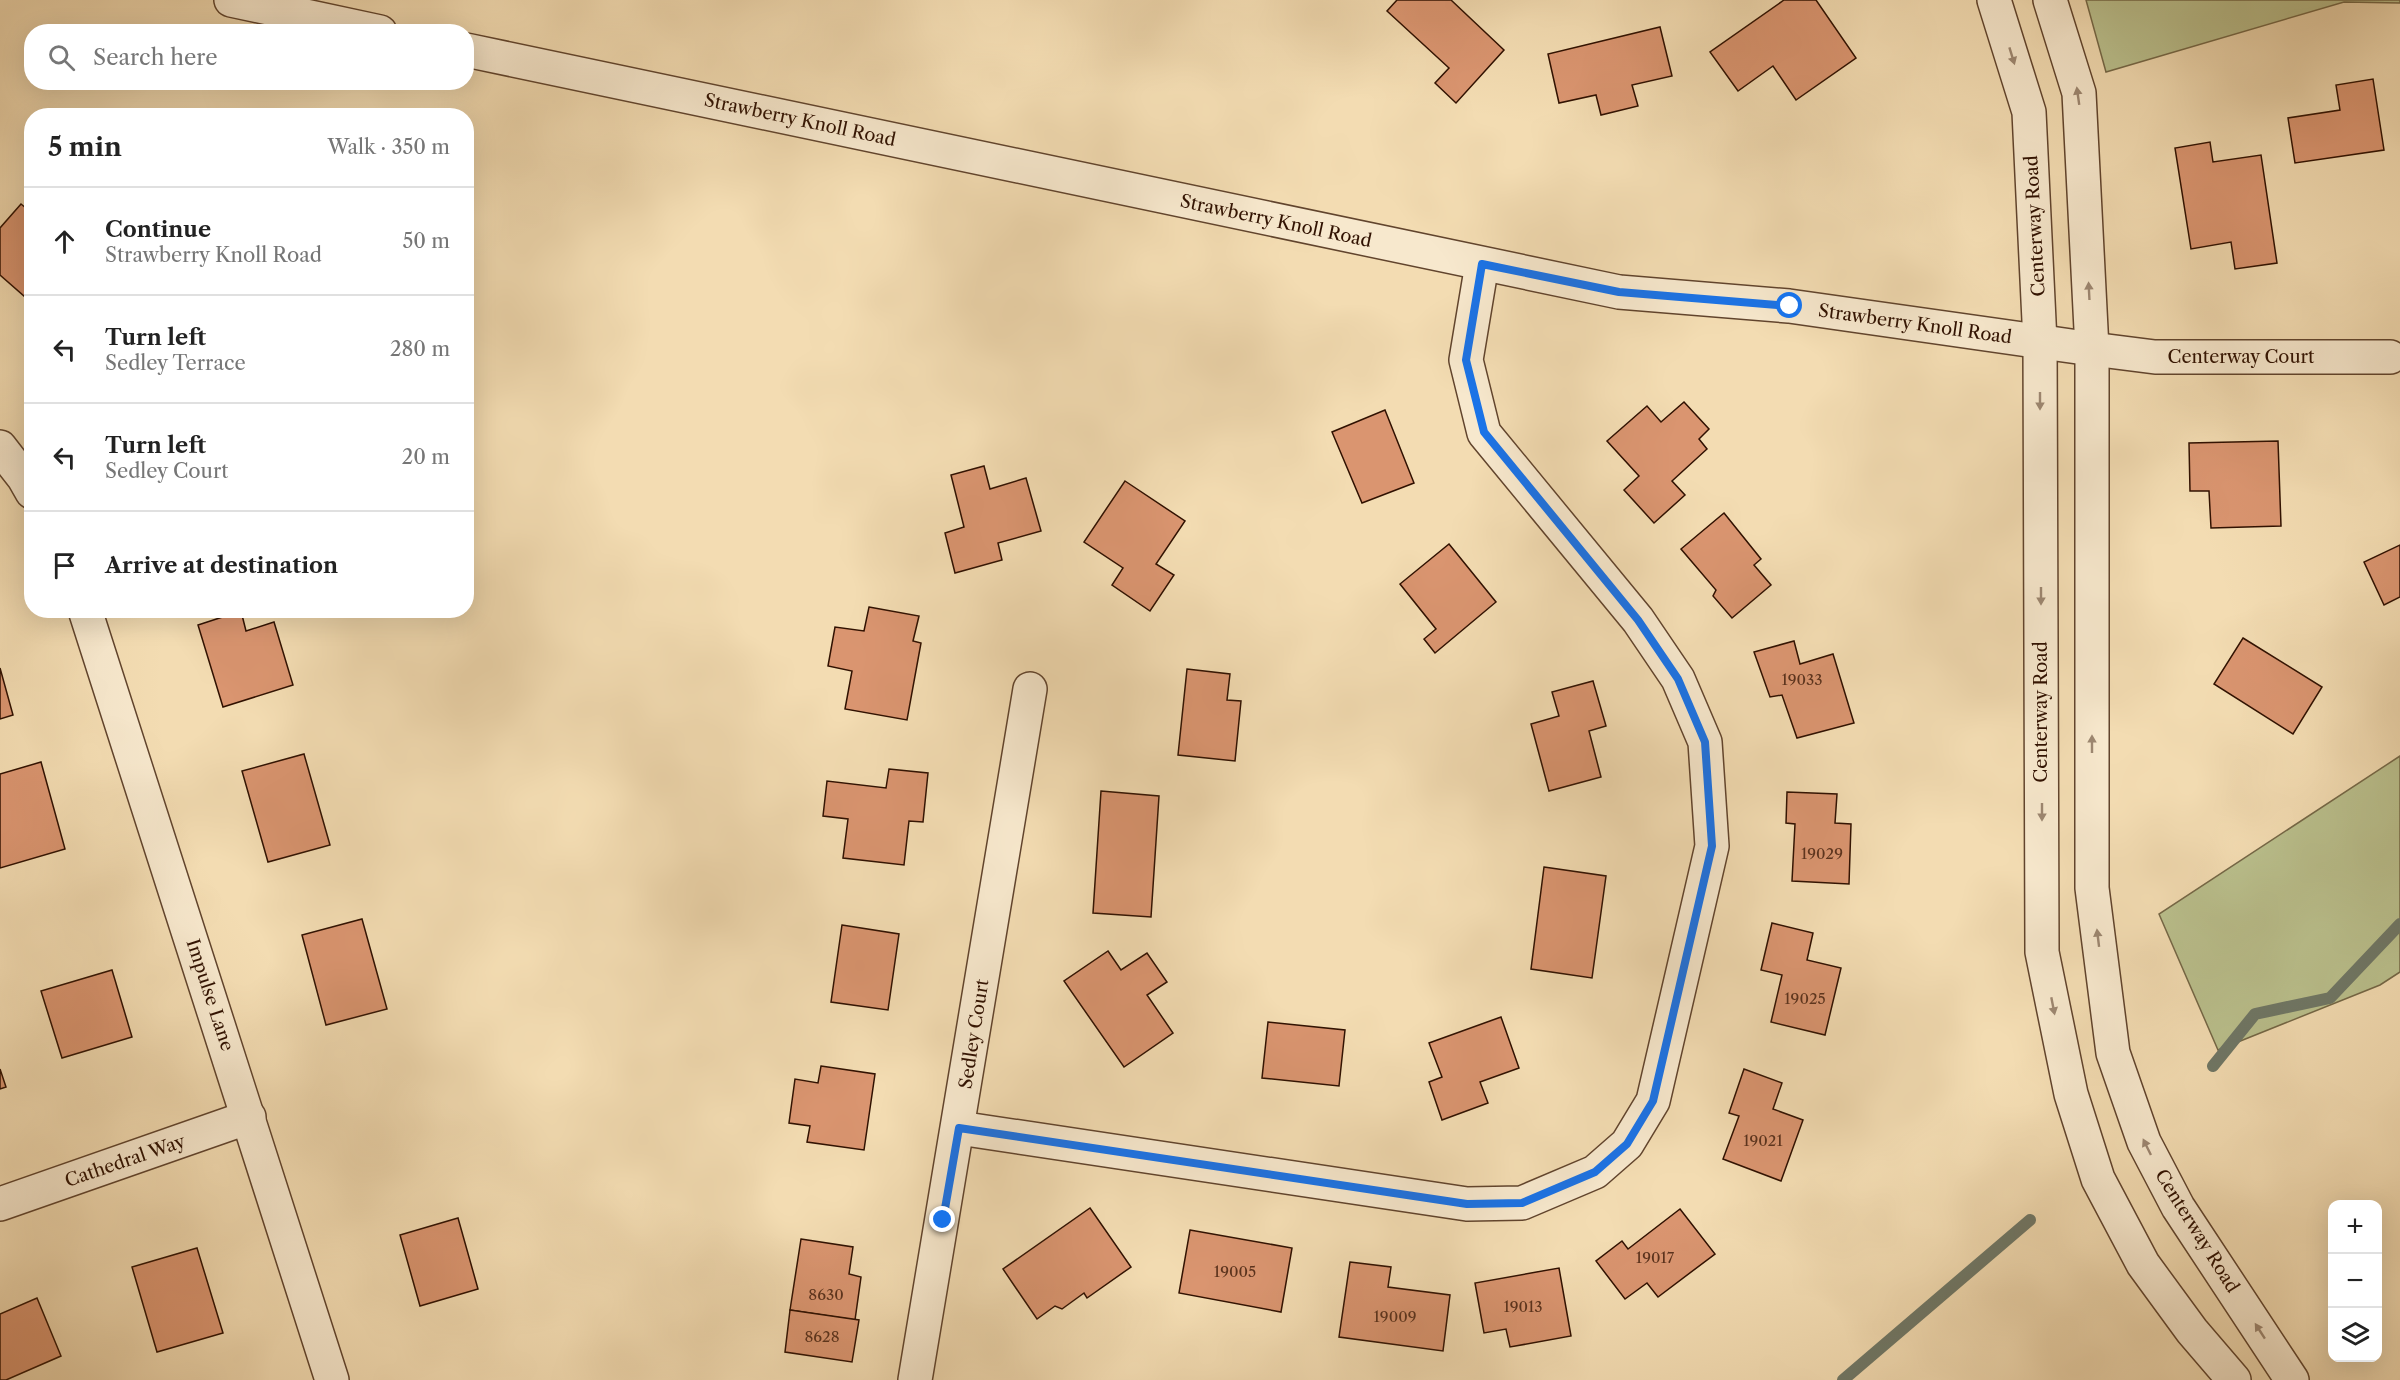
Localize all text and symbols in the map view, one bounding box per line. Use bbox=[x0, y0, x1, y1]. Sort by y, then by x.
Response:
search box bbox=[24, 24, 474, 90]
icon: search bbox=[45, 41, 78, 74]
text: Search here bbox=[93, 44, 218, 71]
one-way arrow bbox=[2008, 47, 2017, 65]
one-way arrow bbox=[2073, 86, 2083, 105]
street label: Strawberry Knoll Road bbox=[702, 89, 898, 151]
text: 5 min bbox=[48, 131, 122, 163]
text: Walk · 350 m bbox=[327, 135, 450, 159]
street label: Centerway Road bbox=[2020, 155, 2050, 297]
street label: Strawberry Knoll Road bbox=[1178, 190, 1374, 252]
text: Continue bbox=[105, 216, 211, 243]
icon: ahead bbox=[48, 225, 81, 258]
text: 50 m bbox=[403, 229, 450, 253]
text: Strawberry Knoll Road bbox=[105, 243, 322, 267]
one-way arrow bbox=[2084, 281, 2093, 300]
route start bbox=[1776, 292, 1802, 318]
street label: Strawberry Knoll Road bbox=[1817, 300, 2013, 348]
text: Turn left bbox=[105, 324, 206, 351]
icon: left bbox=[48, 333, 81, 366]
text: 280 m bbox=[390, 337, 450, 361]
street label: Centerway Court bbox=[2168, 346, 2315, 368]
text: Sedley Terrace bbox=[105, 351, 246, 375]
one-way arrow bbox=[2035, 391, 2045, 410]
text: Turn left bbox=[105, 432, 206, 459]
icon: left bbox=[48, 441, 81, 474]
text: 20 m bbox=[402, 445, 450, 469]
text: Sedley Court bbox=[105, 459, 228, 483]
icon: arrive bbox=[48, 549, 81, 582]
text: Arrive at destination bbox=[105, 552, 338, 579]
one-way arrow bbox=[2036, 586, 2046, 605]
street label: Centerway Road bbox=[2030, 641, 2052, 783]
house number: 19033 bbox=[1781, 670, 1823, 689]
one-way arrow bbox=[2087, 734, 2097, 753]
one-way arrow bbox=[2037, 802, 2047, 821]
house number: 19029 bbox=[1801, 844, 1843, 863]
one-way arrow bbox=[2094, 929, 2103, 948]
street label: Impulse Lane bbox=[182, 936, 238, 1054]
street label: Sedley Court bbox=[954, 977, 994, 1091]
house number: 19025 bbox=[1784, 989, 1826, 1008]
one-way arrow bbox=[2049, 996, 2058, 1015]
street label: Cathedral Way bbox=[62, 1130, 189, 1192]
house number: 19021 bbox=[1743, 1131, 1783, 1150]
one-way arrow bbox=[2143, 1139, 2152, 1156]
street label: Centerway Road bbox=[2150, 1165, 2244, 1297]
map controls bbox=[2328, 1200, 2382, 1362]
button: + bbox=[2328, 1200, 2382, 1254]
route end bbox=[929, 1206, 955, 1232]
house number: 19017 bbox=[1636, 1248, 1675, 1267]
button: − bbox=[2328, 1254, 2382, 1308]
house number: 19005 bbox=[1214, 1262, 1256, 1281]
house number: 8630 bbox=[808, 1285, 844, 1304]
house number: 19013 bbox=[1503, 1297, 1543, 1316]
house number: 19009 bbox=[1374, 1307, 1416, 1326]
button: layers bbox=[2328, 1308, 2382, 1362]
one-way arrow bbox=[2255, 1323, 2266, 1339]
house number: 8628 bbox=[804, 1327, 840, 1346]

